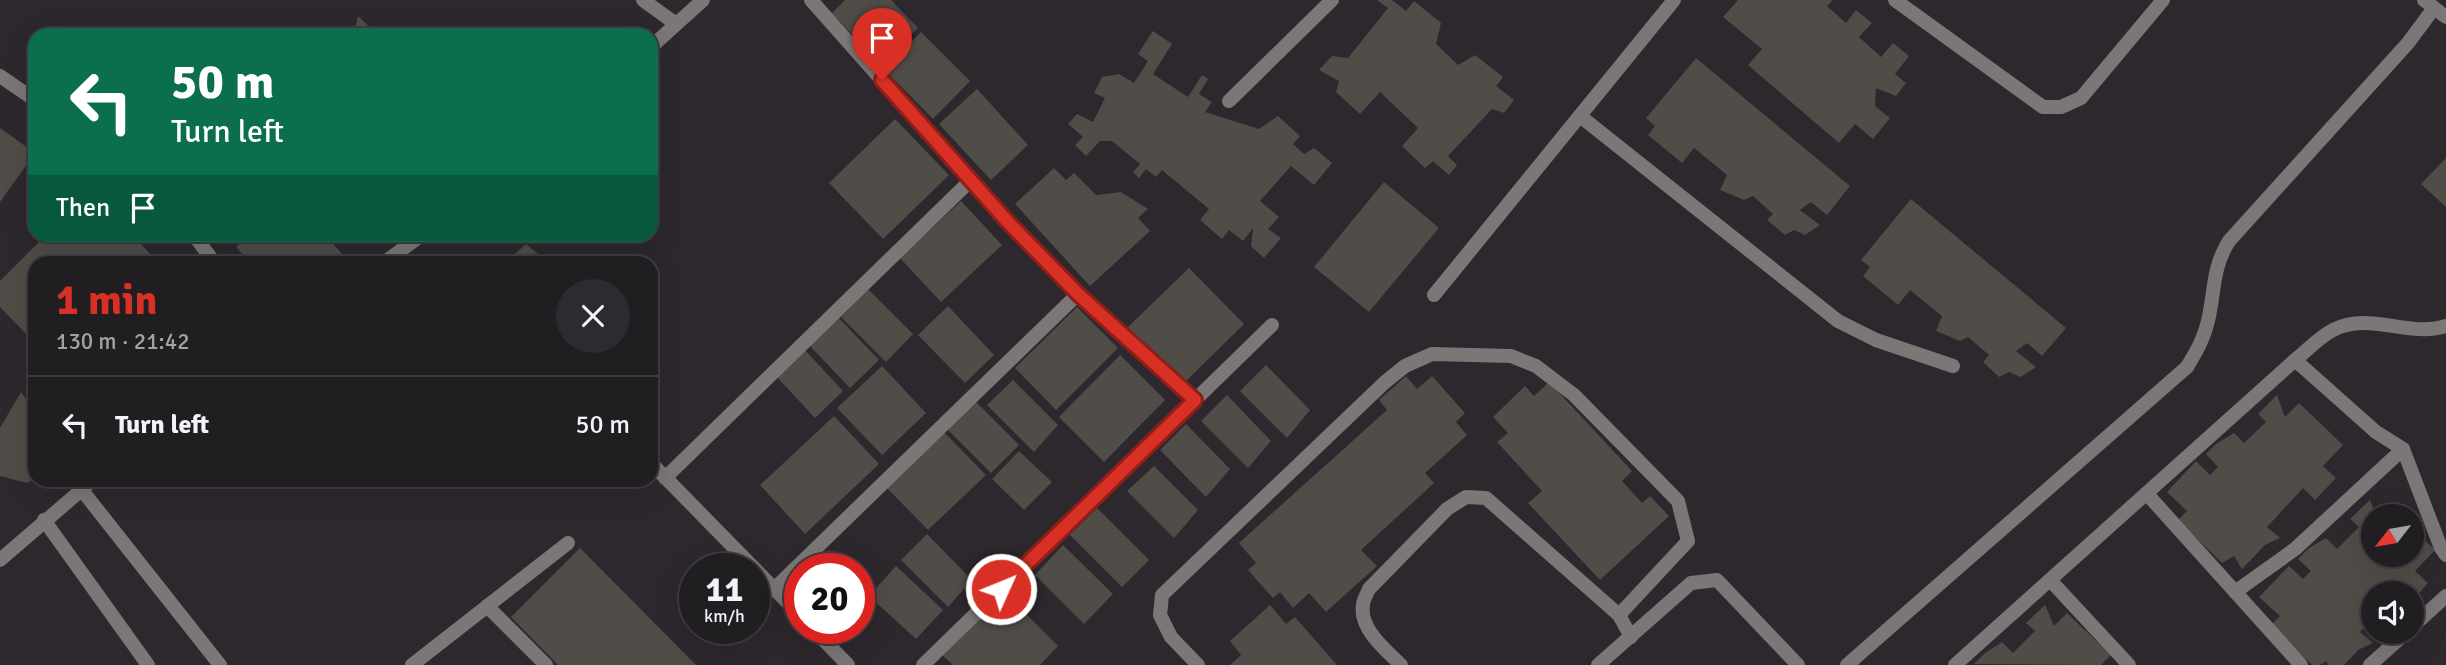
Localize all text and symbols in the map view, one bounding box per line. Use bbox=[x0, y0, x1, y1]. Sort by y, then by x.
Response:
pin bbox=[852, 8, 912, 80]
icon: arrive bbox=[863, 19, 901, 57]
text: 50 m bbox=[171, 52, 274, 112]
icon: left bbox=[56, 56, 147, 147]
text: Turn left bbox=[171, 112, 284, 151]
icon: arrive bbox=[124, 189, 162, 227]
text: Then bbox=[56, 192, 110, 224]
text: 1 min bbox=[56, 275, 157, 326]
button: close bbox=[556, 279, 630, 353]
text: 130 m · 21:42 bbox=[56, 327, 190, 356]
icon: left bbox=[56, 406, 94, 444]
text: Turn left bbox=[115, 409, 209, 441]
text: 50 m bbox=[575, 409, 630, 441]
north arrow bbox=[2361, 504, 2424, 567]
map controls bbox=[2361, 504, 2424, 644]
position arrow bbox=[964, 552, 1038, 626]
speed limit sign: 20 bbox=[784, 553, 875, 644]
text: 11 bbox=[706, 568, 743, 611]
button: sound bbox=[2361, 581, 2424, 644]
text: km/h bbox=[704, 605, 745, 627]

